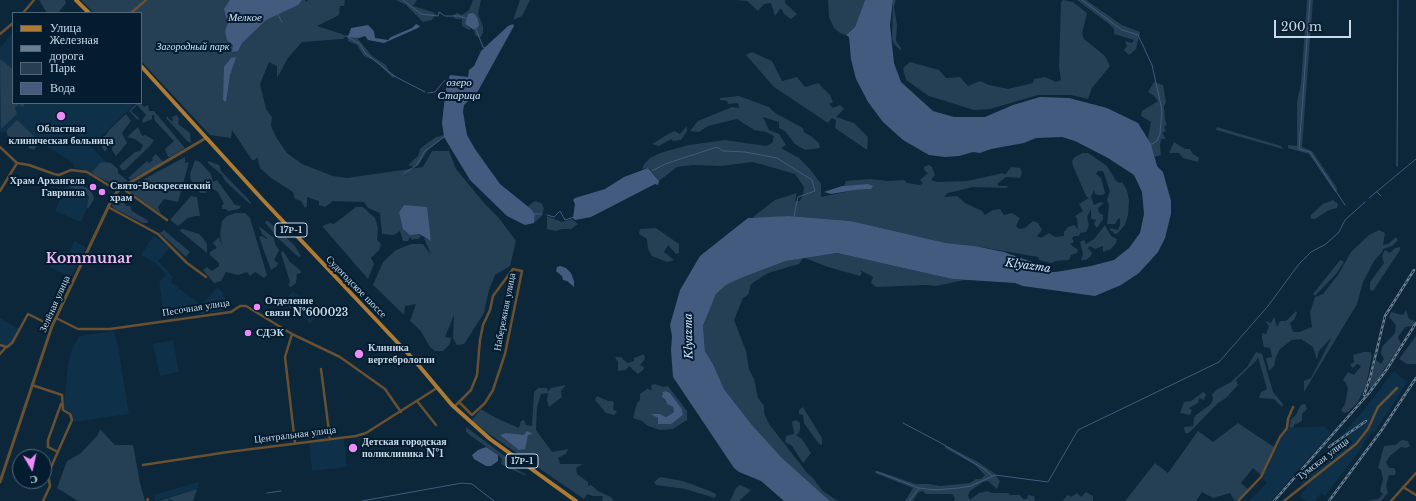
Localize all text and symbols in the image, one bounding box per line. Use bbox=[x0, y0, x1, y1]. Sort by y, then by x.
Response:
water label: Мелкое bbox=[228, 11, 262, 25]
legend bbox=[12, 12, 142, 104]
scale bar bbox=[1276, 12, 1353, 38]
text: 200 m bbox=[1281, 19, 1322, 34]
text: Улица bbox=[50, 20, 81, 35]
text: Железная дорога bbox=[49, 32, 98, 63]
park label: Загородный парк bbox=[157, 41, 229, 53]
text: Парк bbox=[50, 60, 76, 75]
water label: озеро Старица bbox=[437, 76, 481, 102]
text: Вода bbox=[50, 80, 75, 95]
marker: Областная клиническая больница bbox=[55, 110, 67, 122]
place label: Областная клиническая больница bbox=[9, 123, 113, 146]
place label: Храм Архангела Гавриила bbox=[10, 175, 85, 198]
place label: Свято-Воскресенский храм bbox=[110, 180, 211, 204]
marker: Храм Архангела Гавриила bbox=[88, 182, 98, 192]
marker: Свято-Воскресенский храм bbox=[97, 187, 107, 197]
road number: 17Р-1 bbox=[275, 223, 307, 237]
district label: Kommunar bbox=[46, 251, 132, 267]
street label: Судогодское шоссе bbox=[323, 253, 389, 321]
water label: Klyazma bbox=[1004, 256, 1052, 276]
street label: Набережная улица bbox=[492, 272, 518, 352]
street label: Зелёная улица bbox=[37, 274, 73, 334]
place label: Отделение связи №600023 bbox=[265, 295, 348, 318]
street label: Песочная улица bbox=[161, 297, 231, 319]
marker: Отделение связи №600023 bbox=[252, 302, 262, 312]
water label: Klyazma bbox=[682, 313, 696, 359]
place label: СДЭК bbox=[256, 327, 284, 339]
marker: СДЭК bbox=[243, 328, 253, 338]
place label: Клиника вертебрологии bbox=[368, 342, 435, 366]
marker: Клиника вертебрологии bbox=[353, 348, 365, 360]
street label: Центральная улица bbox=[253, 424, 337, 446]
street label: Тумская улица bbox=[1295, 435, 1351, 483]
place label: Детская городская поликлиника №1 bbox=[362, 436, 447, 460]
marker: Детская городская поликлиника №1 bbox=[347, 442, 359, 454]
north arrow bbox=[12, 449, 52, 489]
road number: 17Р-1 bbox=[506, 454, 538, 468]
text: С bbox=[29, 472, 39, 487]

